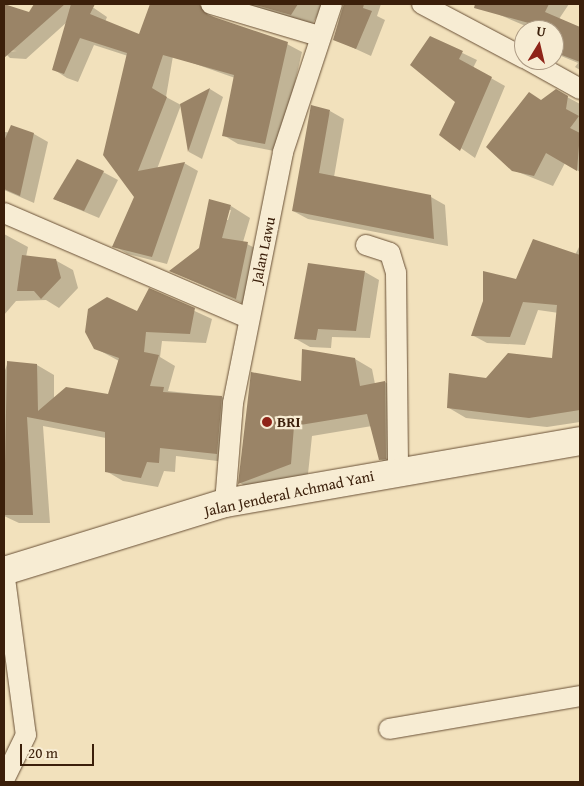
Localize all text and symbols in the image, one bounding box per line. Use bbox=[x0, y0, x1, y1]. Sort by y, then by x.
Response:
north arrow bbox=[514, 20, 564, 70]
text: U bbox=[535, 21, 547, 42]
street label: Jalan Lawu bbox=[247, 215, 279, 285]
place label: BRI bbox=[277, 413, 301, 431]
marker: BRI bbox=[261, 416, 273, 428]
street label: Jalan Jenderal Achmad Yani bbox=[202, 466, 376, 520]
scale bar bbox=[22, 734, 96, 766]
text: 20 m bbox=[28, 742, 58, 763]

